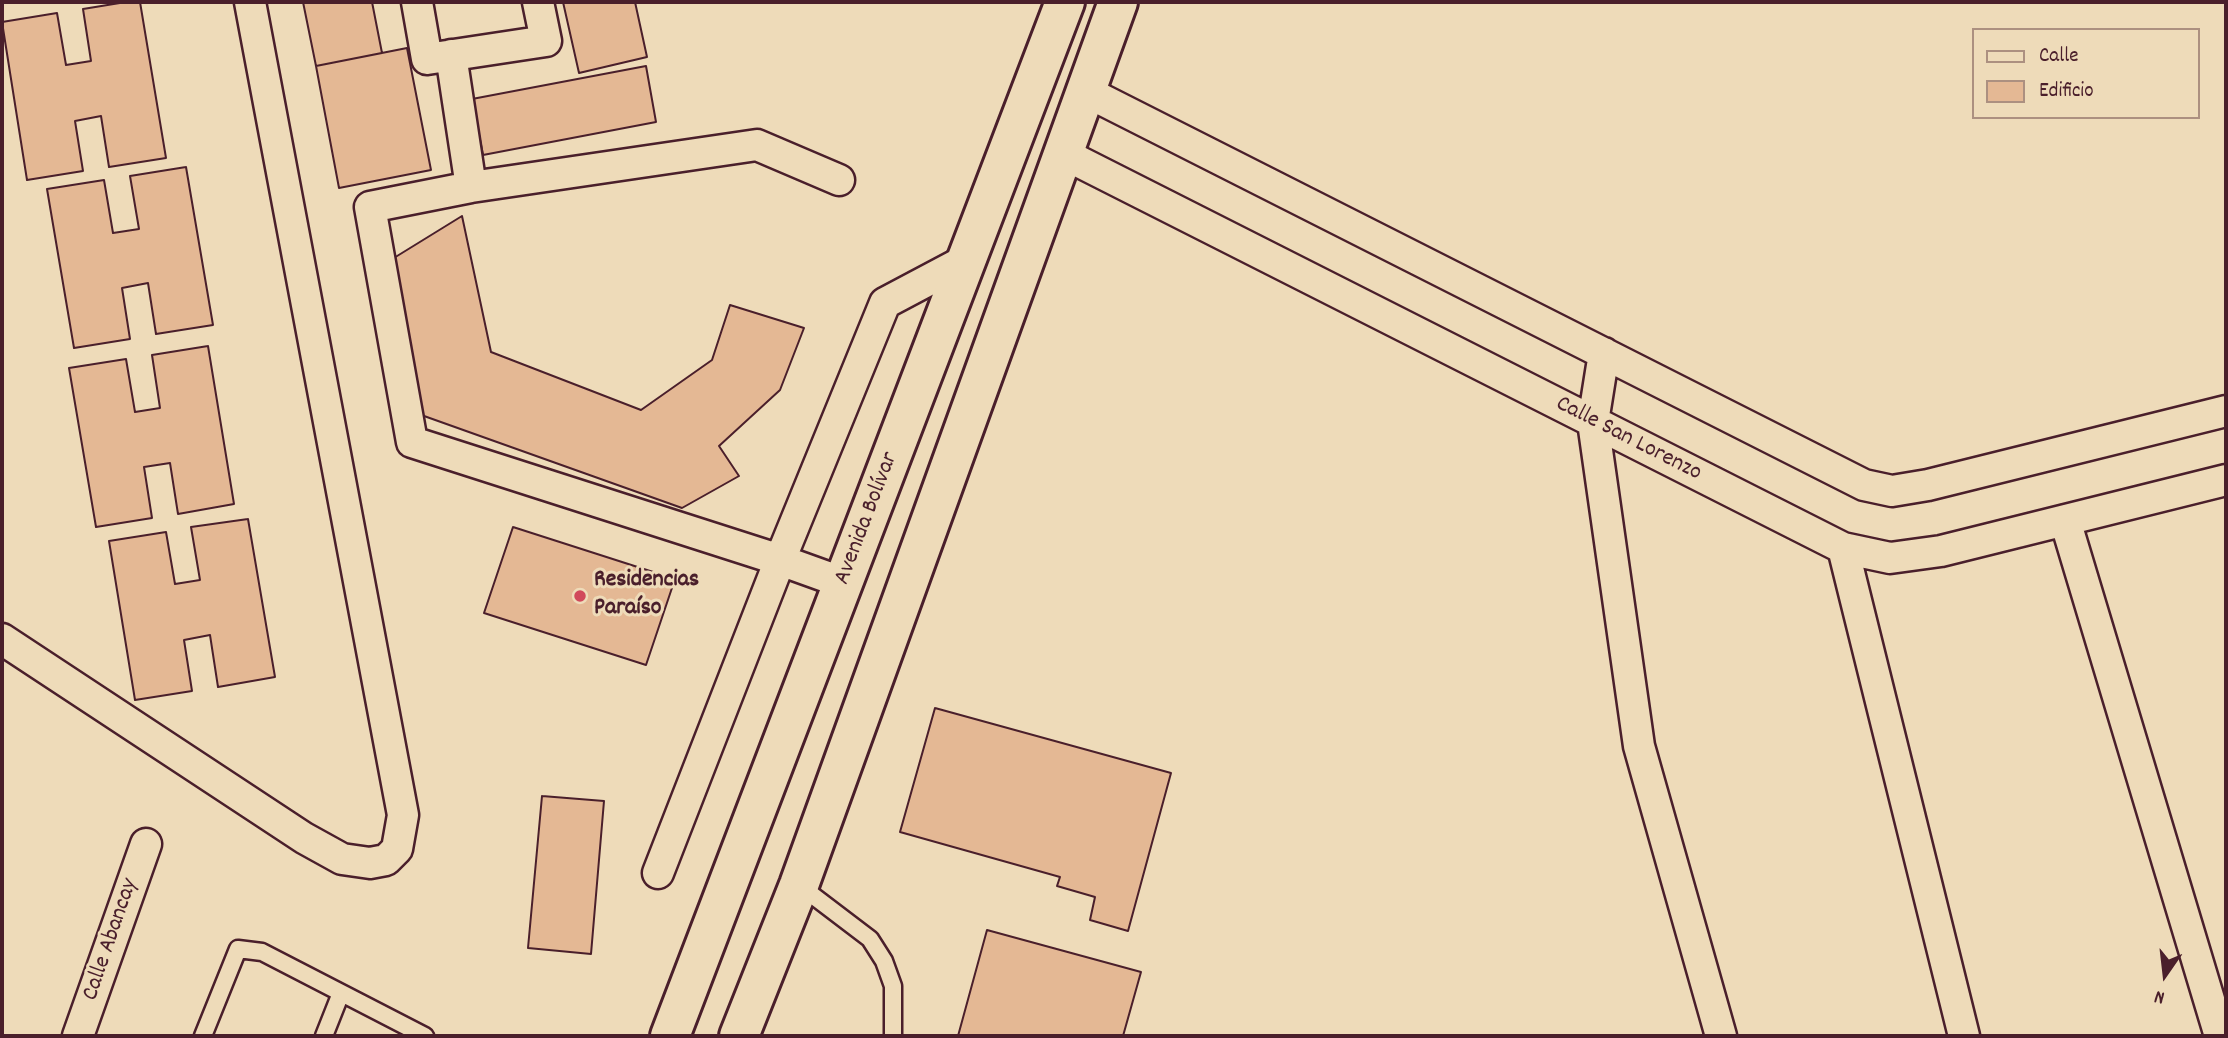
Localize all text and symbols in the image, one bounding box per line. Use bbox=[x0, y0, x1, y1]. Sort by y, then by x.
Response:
legend bbox=[1972, 28, 2200, 119]
text: Calle bbox=[2039, 42, 2078, 72]
text: Edificio bbox=[2039, 77, 2094, 107]
street label: Calle San Lorenzo bbox=[1550, 391, 1706, 489]
street label: Avenida Bolívar bbox=[830, 449, 906, 589]
place label: Residencias Paraíso bbox=[594, 568, 699, 624]
marker: Residencias Paraíso bbox=[572, 588, 588, 604]
street label: Calle Abancay bbox=[78, 875, 146, 1005]
north arrow bbox=[2130, 940, 2200, 1010]
text: N bbox=[2152, 982, 2168, 1010]

